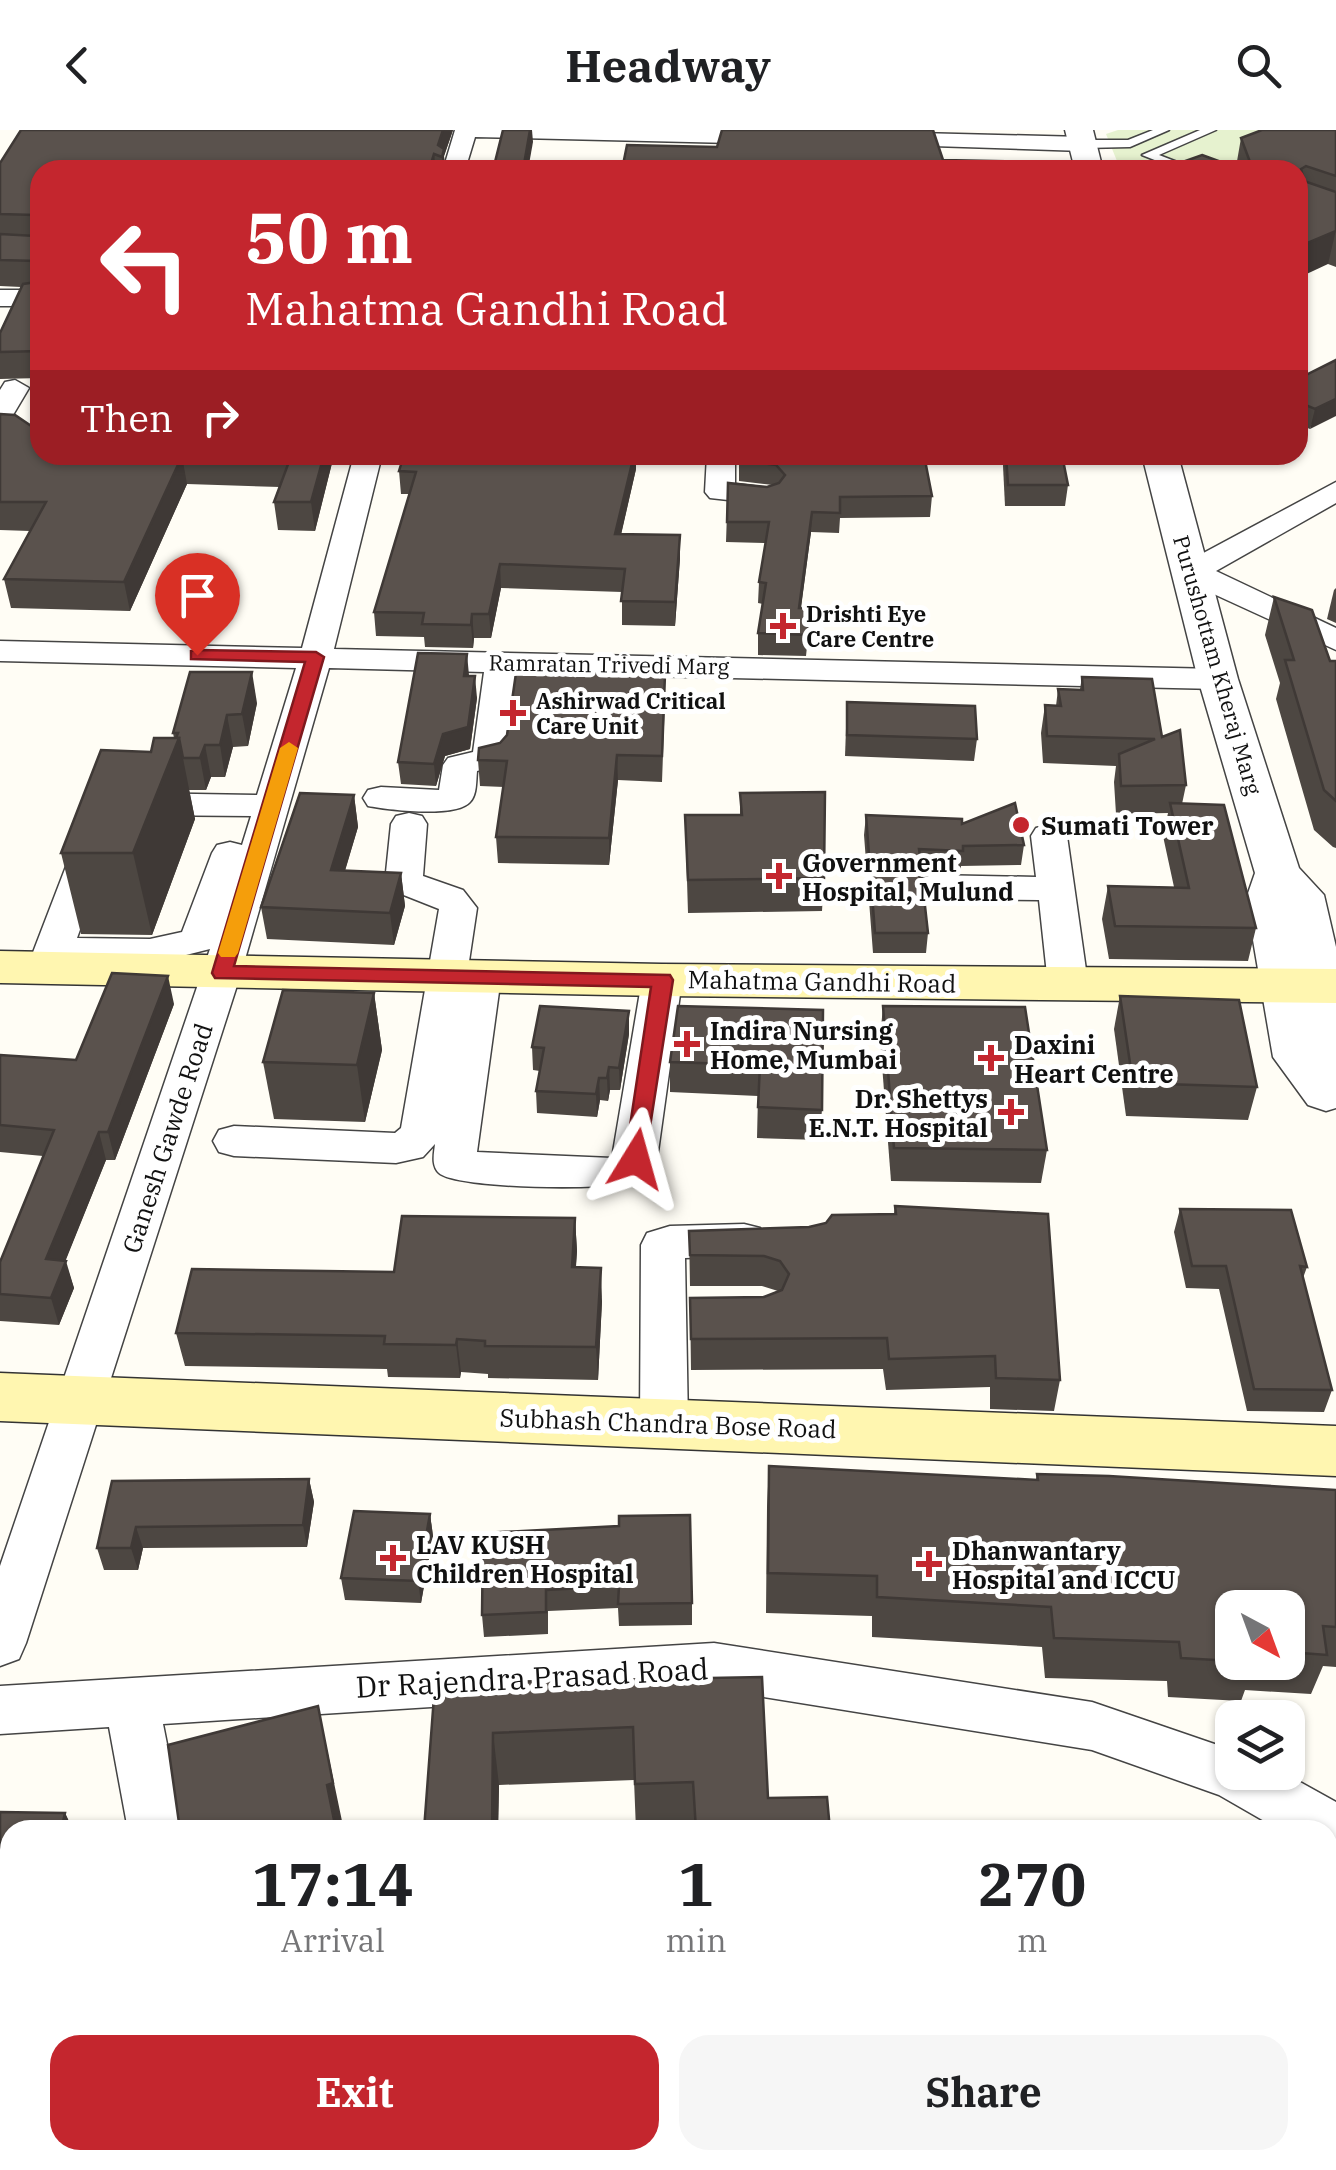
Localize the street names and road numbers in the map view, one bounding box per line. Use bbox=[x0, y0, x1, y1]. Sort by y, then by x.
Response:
street label: Purushottam Kheraj Marg bbox=[1167, 532, 1269, 798]
street label: Ramratan Trivedi Marg bbox=[488, 647, 730, 681]
street label: Mahatma Gandhi Road bbox=[687, 962, 957, 1000]
street label: Ganesh Gawde Road bbox=[114, 1019, 220, 1257]
street label: Subhash Chandra Bose Road bbox=[499, 1401, 837, 1445]
street label: Dr Rajendra Prasad Road bbox=[355, 1648, 709, 1706]

